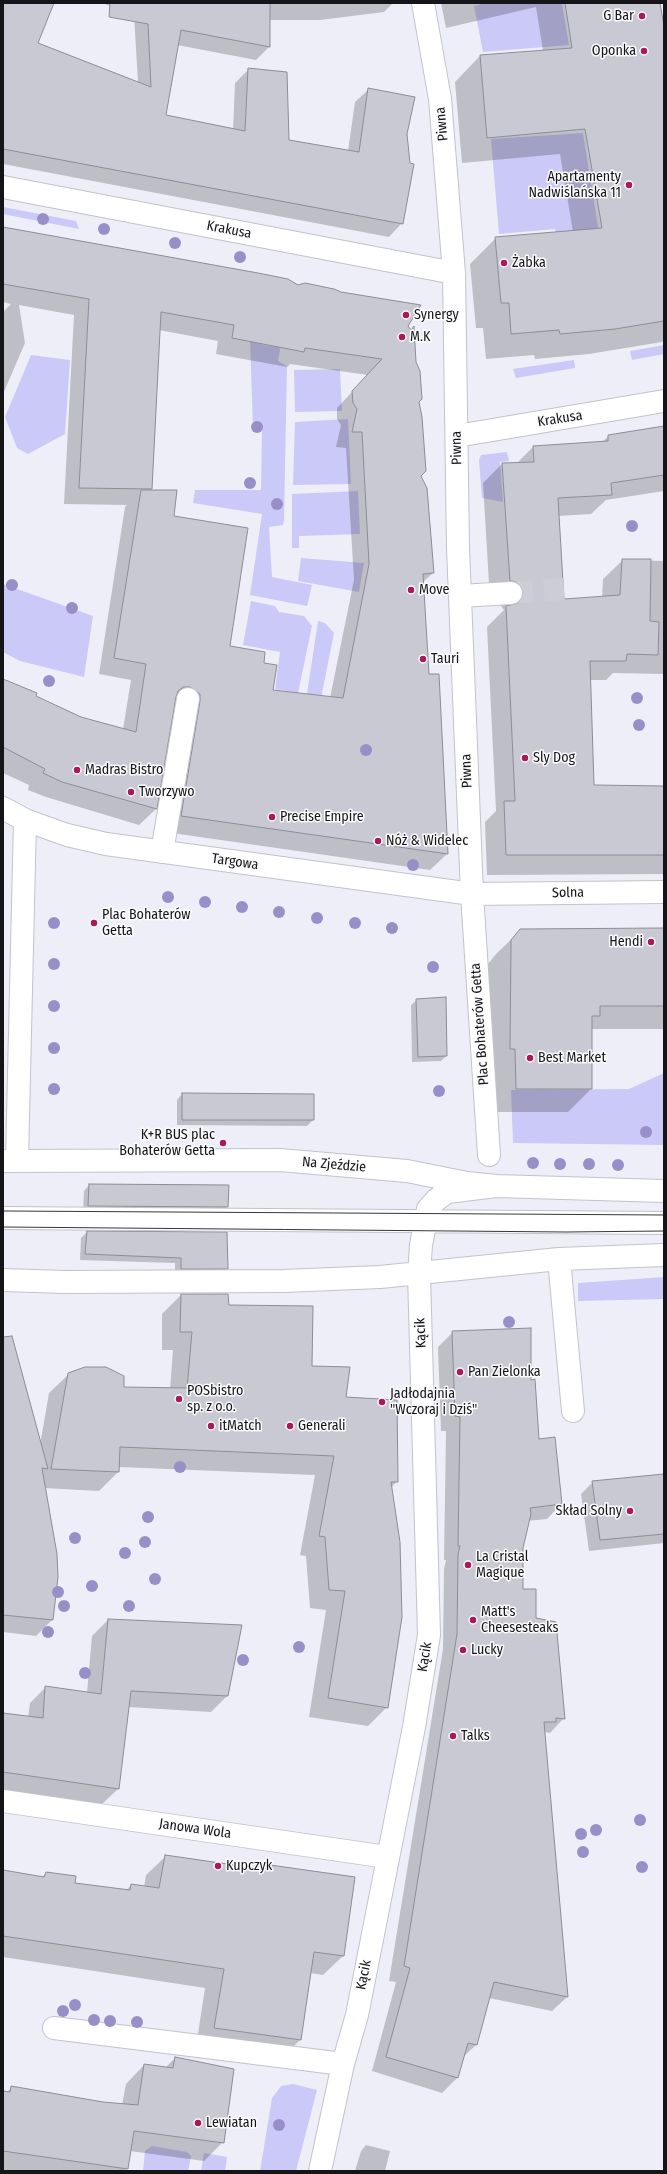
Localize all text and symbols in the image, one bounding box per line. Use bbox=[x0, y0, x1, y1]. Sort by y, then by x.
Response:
place label: G Bar bbox=[603, 8, 634, 24]
marker: G Bar bbox=[637, 11, 647, 21]
place label: Oponka bbox=[592, 43, 636, 59]
marker: Oponka bbox=[639, 46, 649, 56]
street label: Piwna bbox=[432, 106, 452, 142]
place label: Apartamenty Nadwiślańska 11 bbox=[528, 169, 621, 202]
marker: Apartamenty Nadwiślańska 11 bbox=[624, 180, 634, 190]
street label: Krakusa bbox=[205, 217, 253, 243]
place label: Żabka bbox=[512, 255, 546, 271]
marker: Żabka bbox=[499, 258, 509, 268]
place label: Synergy bbox=[414, 307, 459, 323]
marker: Synergy bbox=[401, 310, 411, 320]
place label: M.K bbox=[410, 329, 430, 345]
marker: M.K bbox=[397, 332, 407, 342]
street label: Krakusa bbox=[536, 407, 584, 431]
street label: Piwna bbox=[448, 431, 466, 465]
place label: Move bbox=[419, 582, 449, 598]
marker: Move bbox=[406, 585, 416, 595]
place label: Tauri bbox=[431, 651, 459, 667]
marker: Tauri bbox=[418, 654, 428, 664]
place label: Sly Dog bbox=[533, 750, 575, 766]
marker: Sly Dog bbox=[520, 753, 530, 763]
street label: Piwna bbox=[458, 754, 476, 788]
place label: Madras Bistro bbox=[85, 762, 163, 778]
marker: Madras Bistro bbox=[72, 765, 82, 775]
place label: Tworzywo bbox=[139, 784, 195, 800]
marker: Tworzywo bbox=[126, 787, 136, 797]
place label: Precise Empire bbox=[280, 809, 364, 825]
marker: Precise Empire bbox=[267, 812, 277, 822]
place label: Nóż & Widelec bbox=[386, 833, 468, 849]
marker: Nóż & Widelec bbox=[373, 836, 383, 846]
street label: Targowa bbox=[211, 850, 259, 874]
street label: Solna bbox=[552, 884, 584, 902]
place label: Plac Bohaterów Getta bbox=[102, 907, 191, 940]
marker: Plac Bohaterów Getta bbox=[89, 918, 99, 928]
place label: Hendi bbox=[609, 934, 643, 950]
marker: Hendi bbox=[646, 937, 656, 947]
street label: Plac Bohaterów Getta bbox=[467, 962, 493, 1086]
place label: Best Market bbox=[538, 1050, 606, 1066]
marker: Best Market bbox=[525, 1053, 535, 1063]
place label: K+R BUS plac Bohaterów Getta bbox=[119, 1127, 215, 1160]
marker: K+R BUS plac Bohaterów Getta bbox=[218, 1138, 228, 1148]
street label: Na Zjeździe bbox=[301, 1154, 367, 1176]
street label: Kącik bbox=[412, 1318, 430, 1348]
place label: Pan Zielonka bbox=[468, 1364, 541, 1380]
marker: Pan Zielonka bbox=[455, 1367, 465, 1377]
place label: POSbistro sp. z o.o. bbox=[187, 1383, 243, 1416]
place label: Jadłodajnia "Wczoraj i Dziś" bbox=[390, 1386, 477, 1418]
marker: POSbistro sp. z o.o. bbox=[174, 1394, 184, 1404]
marker: Jadłodajnia "Wczoraj i Dziś" bbox=[377, 1397, 387, 1407]
place label: itMatch bbox=[219, 1418, 262, 1434]
place label: Generali bbox=[298, 1418, 346, 1434]
marker: itMatch bbox=[206, 1421, 216, 1431]
marker: Generali bbox=[285, 1421, 295, 1431]
place label: Skład Solny bbox=[556, 1503, 622, 1519]
marker: Skład Solny bbox=[625, 1506, 635, 1516]
place label: La Cristal Magique bbox=[476, 1549, 528, 1582]
marker: La Cristal Magique bbox=[463, 1560, 473, 1570]
place label: Matt's Cheesesteaks bbox=[481, 1604, 559, 1636]
marker: Matt's Cheesesteaks bbox=[468, 1615, 478, 1625]
street label: Kącik bbox=[414, 1641, 436, 1673]
place label: Lucky bbox=[471, 1642, 503, 1658]
marker: Lucky bbox=[458, 1645, 468, 1655]
place label: Talks bbox=[461, 1728, 490, 1744]
marker: Talks bbox=[448, 1731, 458, 1741]
street label: Janowa Wola bbox=[158, 1816, 232, 1842]
place label: Kupczyk bbox=[226, 1858, 272, 1874]
marker: Kupczyk bbox=[213, 1861, 223, 1871]
street label: Kącik bbox=[353, 1959, 375, 1991]
place label: Lewiatan bbox=[206, 2115, 257, 2131]
marker: Lewiatan bbox=[193, 2118, 203, 2128]

